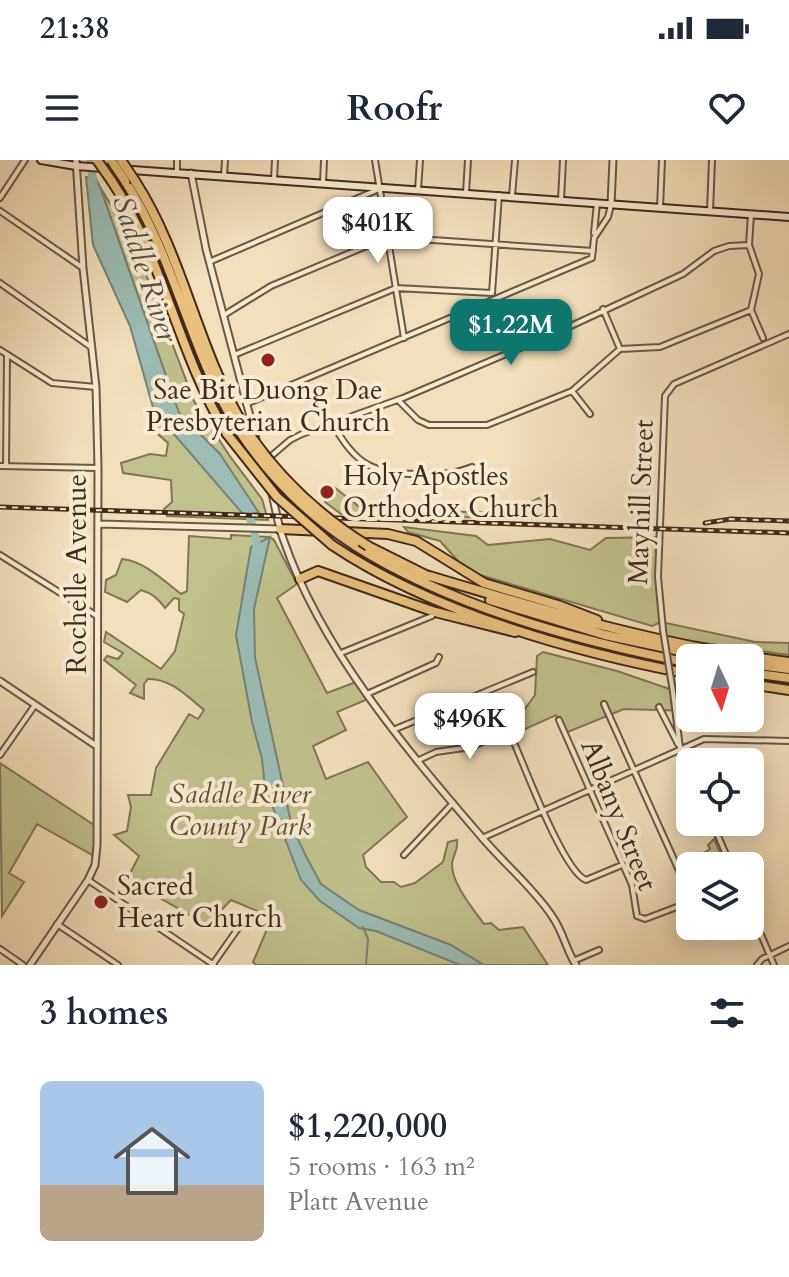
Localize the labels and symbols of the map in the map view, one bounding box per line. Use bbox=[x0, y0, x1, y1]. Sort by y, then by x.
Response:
water label: Saddle River bbox=[102, 191, 188, 349]
pin: $401K bbox=[322, 197, 434, 265]
pin: $1.22M bbox=[446, 299, 576, 367]
marker: Sae Bit Duong Dae Presbyterian Church bbox=[259, 351, 277, 369]
place label: Sae Bit Duong Dae Presbyterian Church bbox=[146, 371, 390, 441]
street label: Mayhill Street bbox=[619, 418, 663, 585]
place label: Holy Apostles Orthodox Church bbox=[343, 457, 559, 527]
street label: Rochelle Avenue bbox=[58, 474, 96, 674]
marker: Holy Apostles Orthodox Church bbox=[318, 483, 336, 501]
north arrow bbox=[676, 644, 764, 732]
pin: $496K bbox=[414, 693, 526, 761]
street label: Albany Street bbox=[571, 734, 667, 896]
park label: Saddle River County Park bbox=[169, 775, 312, 845]
place label: Sacred Heart Church bbox=[117, 867, 282, 937]
marker: Sacred Heart Church bbox=[92, 893, 110, 911]

